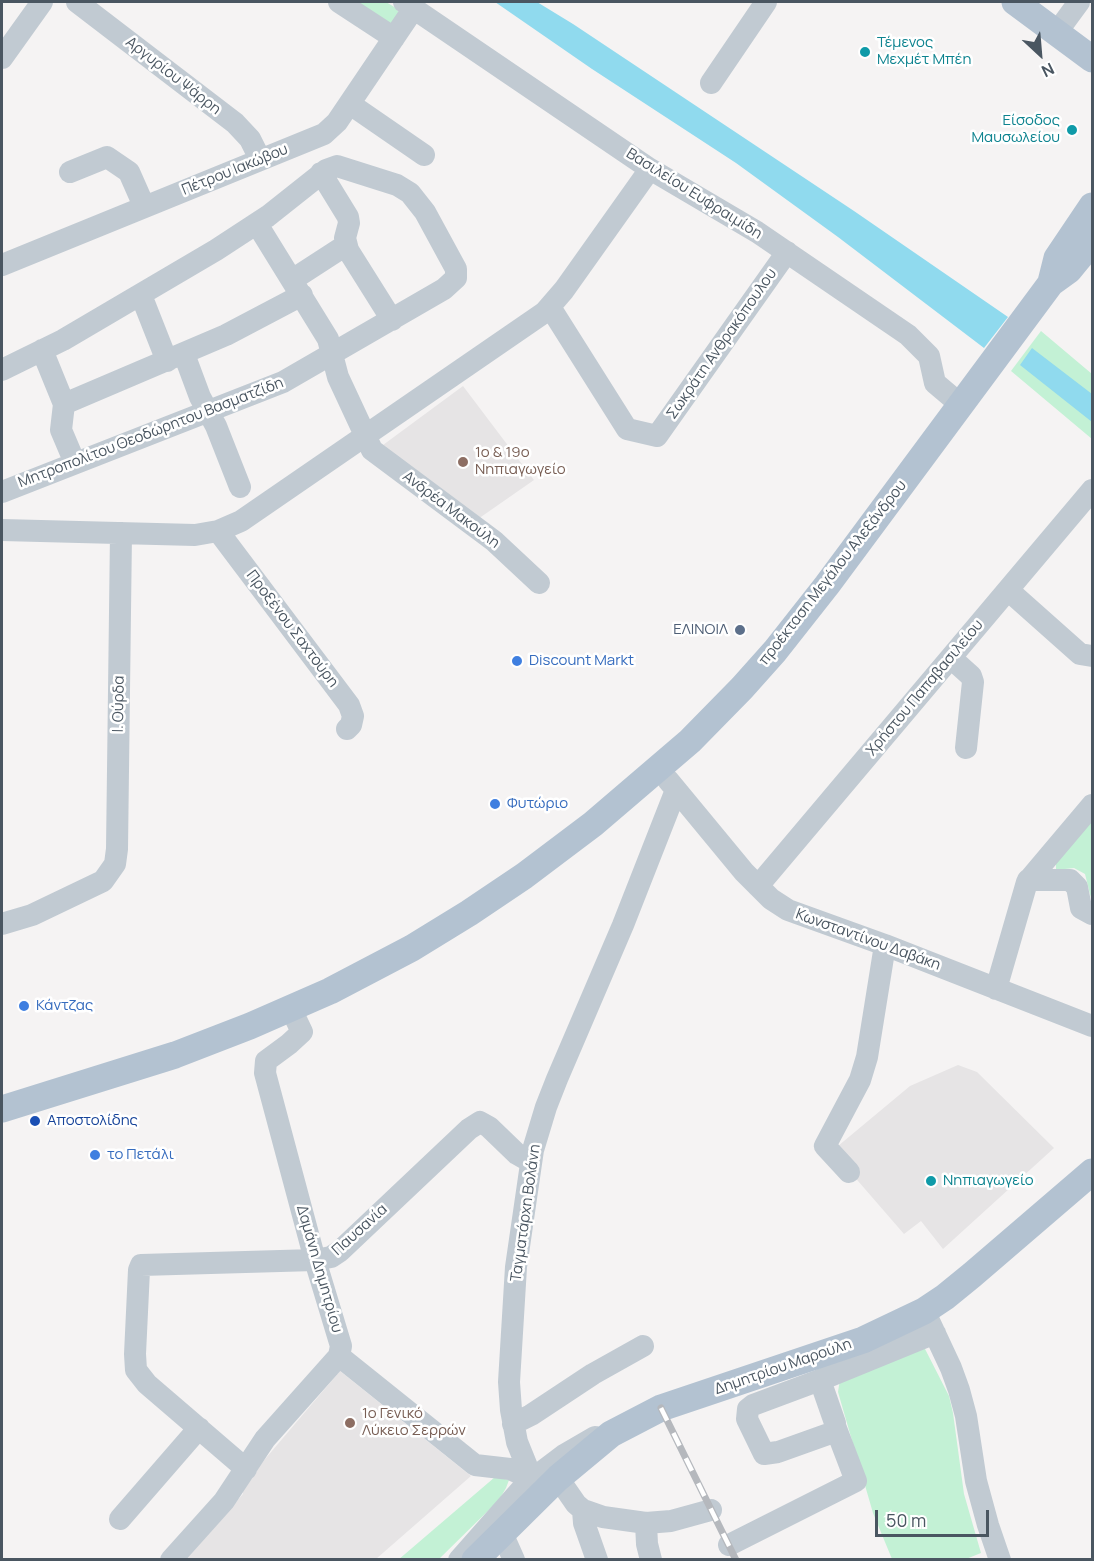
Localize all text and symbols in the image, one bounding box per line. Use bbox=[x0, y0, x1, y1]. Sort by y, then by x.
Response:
north arrow bbox=[1010, 24, 1070, 84]
street label: Αργυρίου Ψάρρη bbox=[122, 33, 224, 119]
place label: Τέμενος Μεχμέτ Μπέη bbox=[877, 34, 971, 69]
marker: Τέμενος Μεχμέτ Μπέη bbox=[858, 45, 872, 59]
text: N bbox=[1038, 58, 1058, 83]
place label: Είσοδος Μαυσωλείου bbox=[971, 112, 1060, 147]
marker: Είσοδος Μαυσωλείου bbox=[1065, 123, 1079, 137]
street label: Πέτρου Ιακώβου bbox=[179, 140, 291, 200]
street label: Βασιλείου Ευφραιμίδη bbox=[623, 145, 765, 243]
street label: Σωκράτη Ανθρακόπουλου bbox=[663, 265, 781, 423]
street label: Μητροπολίτου Θεοδώρητου Βασματζίδη bbox=[16, 374, 286, 492]
place label: 1ο & 19ο Νηπιαγωγείο bbox=[475, 444, 566, 479]
marker: 1ο & 19ο Νηπιαγωγείο bbox=[456, 455, 470, 469]
street label: Ανδρέα Μακούλη bbox=[399, 468, 503, 552]
street label: προέκταση Μεγάλου Αλεξάνδρου bbox=[755, 477, 911, 669]
street label: Προξένου Σαχτούρη bbox=[242, 567, 342, 691]
street label: Χρήστου Παπαβασιλείου bbox=[863, 616, 987, 760]
place label: ΕΛΙΝΟΙΛ bbox=[673, 621, 728, 639]
marker: ΕΛΙΝΟΙΛ bbox=[733, 623, 747, 637]
place label: Discount Markt bbox=[529, 652, 634, 670]
marker: Discount Markt bbox=[510, 654, 524, 668]
street label: Ι. Ούρδα bbox=[110, 675, 128, 733]
place label: Φυτώριο bbox=[507, 795, 568, 813]
marker: Φυτώριο bbox=[488, 797, 502, 811]
street label: Κωνσταντίνου Δαβάκη bbox=[793, 905, 943, 975]
place label: Κάντζας bbox=[36, 997, 93, 1015]
marker: Κάντζας bbox=[17, 999, 31, 1013]
place label: Αποστολίδης bbox=[47, 1112, 138, 1130]
marker: Αποστολίδης bbox=[28, 1114, 42, 1128]
street label: Ταγματάρχη Βολάνη bbox=[507, 1143, 545, 1283]
place label: το Πετάλι bbox=[107, 1146, 174, 1164]
marker: το Πετάλι bbox=[88, 1148, 102, 1162]
place label: Νηπιαγωγείο bbox=[943, 1172, 1034, 1190]
marker: Νηπιαγωγείο bbox=[924, 1174, 938, 1188]
street label: Παυσανία bbox=[329, 1201, 391, 1259]
street label: Δαμάνη Δημητρίου bbox=[292, 1203, 346, 1335]
street label: Δημητρίου Μαρούλη bbox=[712, 1335, 854, 1399]
place label: 1ο Γενικό Λύκειο Σερρών bbox=[362, 1405, 466, 1440]
marker: 1ο Γενικό Λύκειο Σερρών bbox=[343, 1416, 357, 1430]
scale bar bbox=[878, 1498, 992, 1536]
text: 50 m bbox=[886, 1508, 926, 1532]

